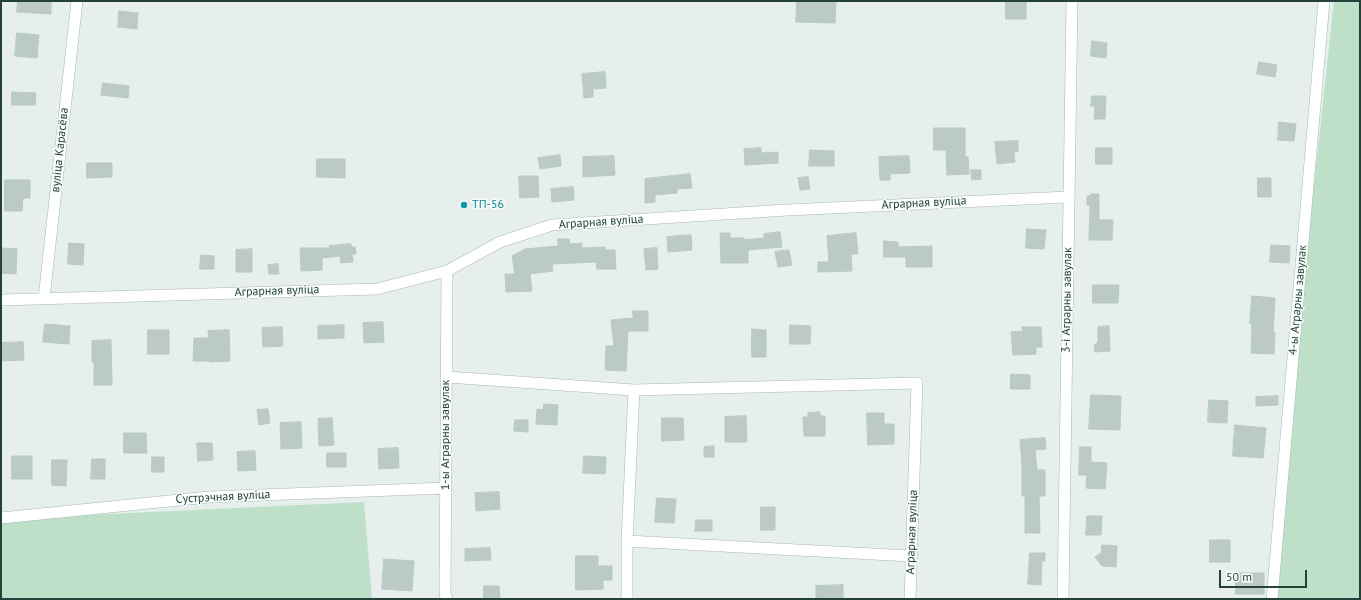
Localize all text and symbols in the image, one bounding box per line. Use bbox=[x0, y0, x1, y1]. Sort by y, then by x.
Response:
street label: вуліца Карасёва bbox=[48, 107, 72, 193]
street label: Аграрная вуліца bbox=[881, 194, 967, 212]
place label: ТП-56 bbox=[472, 198, 504, 212]
marker: ТП-56 bbox=[459, 200, 469, 210]
street label: Аграрная вуліца bbox=[558, 212, 644, 232]
street label: 4-ы Аграрны завулак bbox=[1286, 244, 1310, 356]
street label: 3-і Аграрны завулак bbox=[1059, 247, 1075, 353]
street label: Аграрная вуліца bbox=[234, 282, 320, 300]
street label: 1-ы Аграрны завулак bbox=[439, 380, 453, 490]
street label: Сустрэчная вуліца bbox=[175, 487, 271, 507]
street label: Аграрная вуліца bbox=[903, 489, 921, 575]
scale bar bbox=[1221, 562, 1309, 588]
text: 50 m bbox=[1226, 569, 1252, 584]

